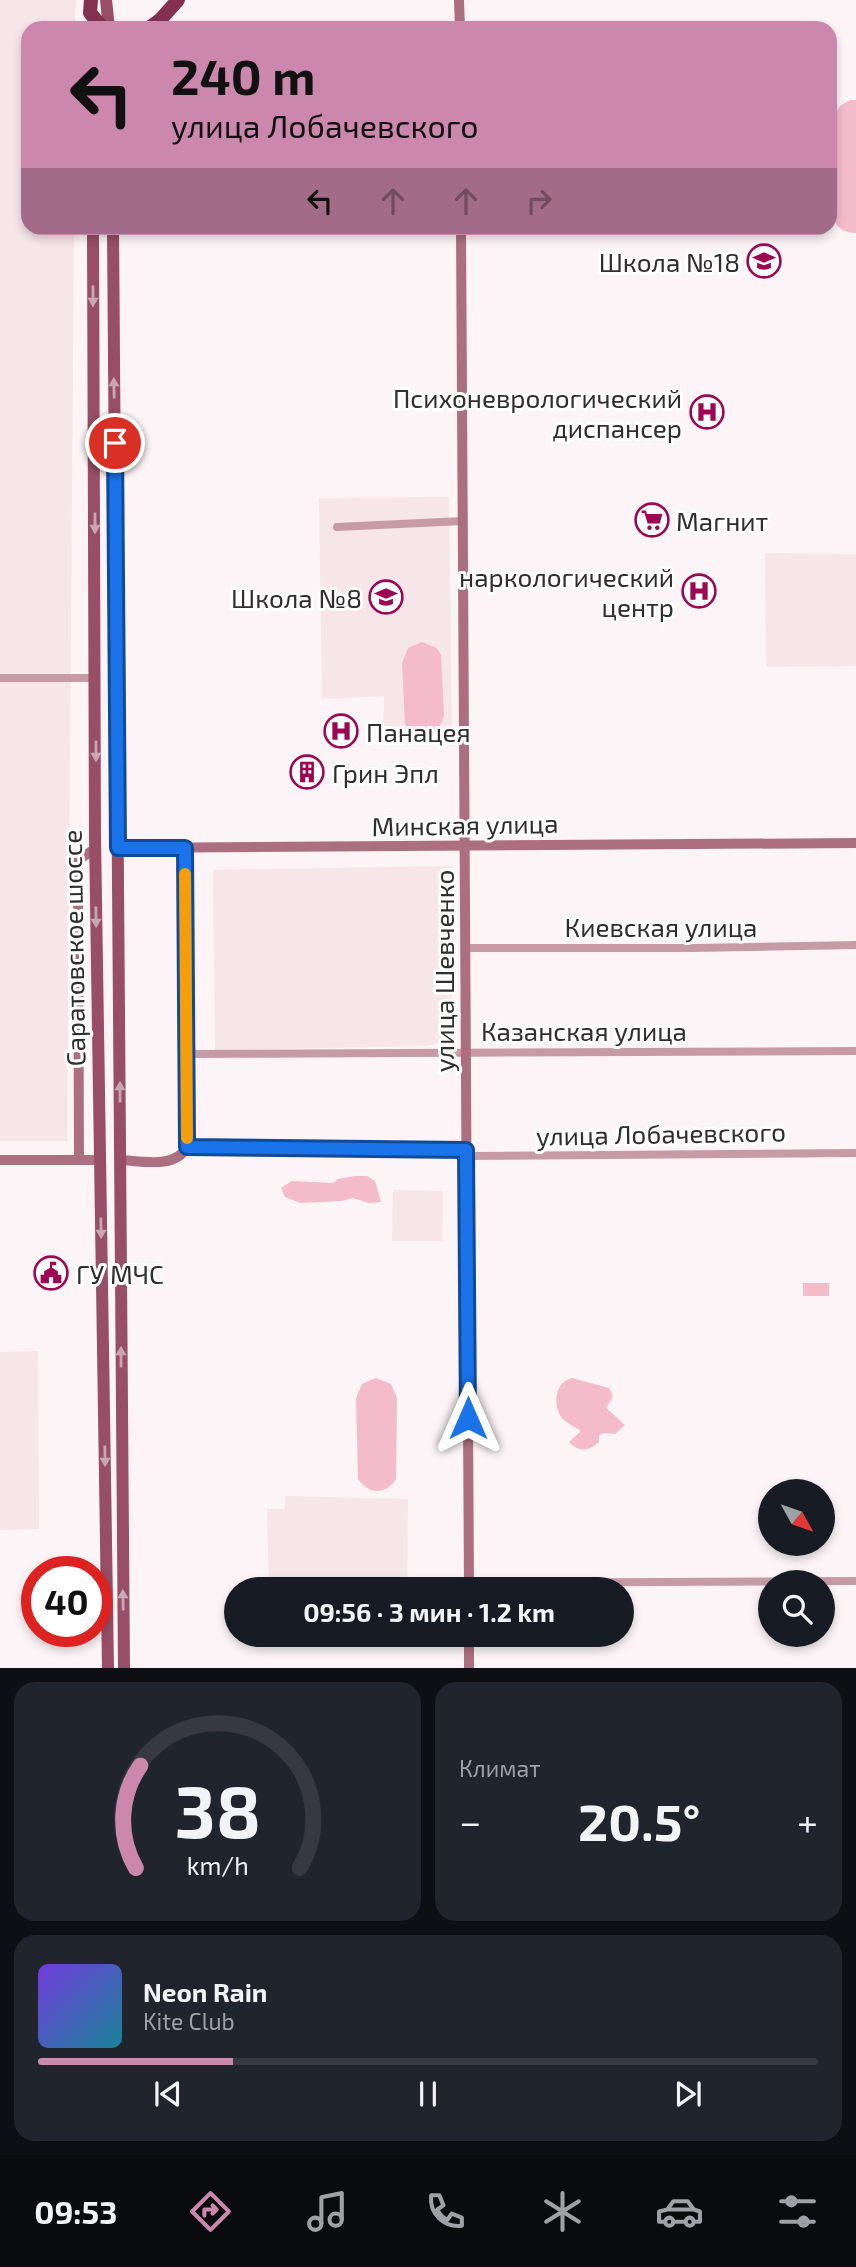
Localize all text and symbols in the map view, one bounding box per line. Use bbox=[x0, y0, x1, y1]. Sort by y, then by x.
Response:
text: 240 m bbox=[171, 46, 315, 105]
icon: left bbox=[56, 49, 147, 140]
text: улица Лобачевского bbox=[171, 106, 478, 144]
icon: left bbox=[301, 182, 339, 220]
icon: ahead bbox=[374, 182, 412, 220]
icon: ahead bbox=[447, 182, 485, 220]
icon: right bbox=[520, 182, 558, 220]
school or university icon: Школа №18 bbox=[745, 242, 783, 280]
place label: Школа №18 bbox=[599, 246, 740, 277]
one-way arrow bbox=[87, 285, 99, 307]
one-way arrow bbox=[108, 377, 120, 399]
place label: Психоневрологический диспансер bbox=[393, 382, 682, 443]
hospital icon: Психоневрологический диспансер bbox=[688, 393, 726, 431]
pin bbox=[85, 413, 145, 473]
icon: arrive bbox=[96, 424, 134, 462]
supermarket icon: Магнит bbox=[633, 501, 671, 539]
place label: Магнит bbox=[676, 505, 769, 536]
one-way arrow bbox=[89, 512, 100, 534]
place label: наркологический центр bbox=[459, 561, 674, 622]
hospital icon: наркологический центр bbox=[680, 572, 718, 610]
school or university icon: Школа №8 bbox=[367, 578, 405, 616]
place label: Школа №8 bbox=[231, 582, 362, 613]
hospital icon: Панацея bbox=[322, 712, 360, 750]
place label: Панацея bbox=[366, 716, 471, 747]
one-way arrow bbox=[90, 740, 102, 762]
building icon: Грин Эпл bbox=[288, 753, 326, 791]
place label: Грин Эпл bbox=[332, 757, 439, 788]
street label: Минская улица bbox=[371, 807, 559, 842]
street label: Саратовское шоссе bbox=[55, 829, 91, 1067]
street label: улица Шевченко bbox=[428, 870, 460, 1072]
one-way arrow bbox=[91, 906, 102, 928]
street label: Киевская улица bbox=[565, 911, 757, 943]
street label: Казанская улица bbox=[481, 1015, 687, 1047]
one-way arrow bbox=[114, 1081, 126, 1103]
street label: улица Лобачевского bbox=[536, 1115, 786, 1152]
one-way arrow bbox=[96, 1218, 107, 1240]
public building icon: ГУ МЧС bbox=[32, 1254, 70, 1292]
place label: ГУ МЧС bbox=[76, 1258, 164, 1289]
one-way arrow bbox=[115, 1346, 127, 1368]
position arrow bbox=[431, 1381, 505, 1455]
one-way arrow bbox=[99, 1445, 111, 1467]
north arrow bbox=[758, 1479, 835, 1556]
map controls bbox=[758, 1479, 835, 1647]
speed limit sign: 40 bbox=[21, 1556, 112, 1647]
button: search bbox=[758, 1570, 835, 1647]
one-way arrow bbox=[118, 1589, 129, 1611]
text: 09:56 · 3 мин · 1.2 km bbox=[303, 1596, 555, 1627]
text: Климат bbox=[459, 1754, 540, 1782]
text: 38 bbox=[174, 1765, 261, 1853]
text: 20.5° bbox=[578, 1789, 700, 1851]
text: − bbox=[459, 1798, 481, 1844]
text: + bbox=[797, 1798, 818, 1844]
text: km/h bbox=[186, 1849, 249, 1879]
text: Neon Rain bbox=[143, 1976, 267, 2007]
text: Kite Club bbox=[143, 2007, 235, 2035]
icon: previous bbox=[149, 2075, 187, 2113]
icon: pause bbox=[409, 2075, 447, 2113]
icon: next bbox=[669, 2075, 707, 2113]
icon: directions bbox=[186, 2187, 235, 2236]
icon: music bbox=[303, 2187, 352, 2236]
icon: phone bbox=[421, 2187, 470, 2236]
icon: climate bbox=[538, 2187, 587, 2236]
icon: car bbox=[655, 2187, 704, 2236]
icon: filters bbox=[773, 2187, 822, 2236]
text: 09:53 bbox=[34, 2192, 117, 2230]

